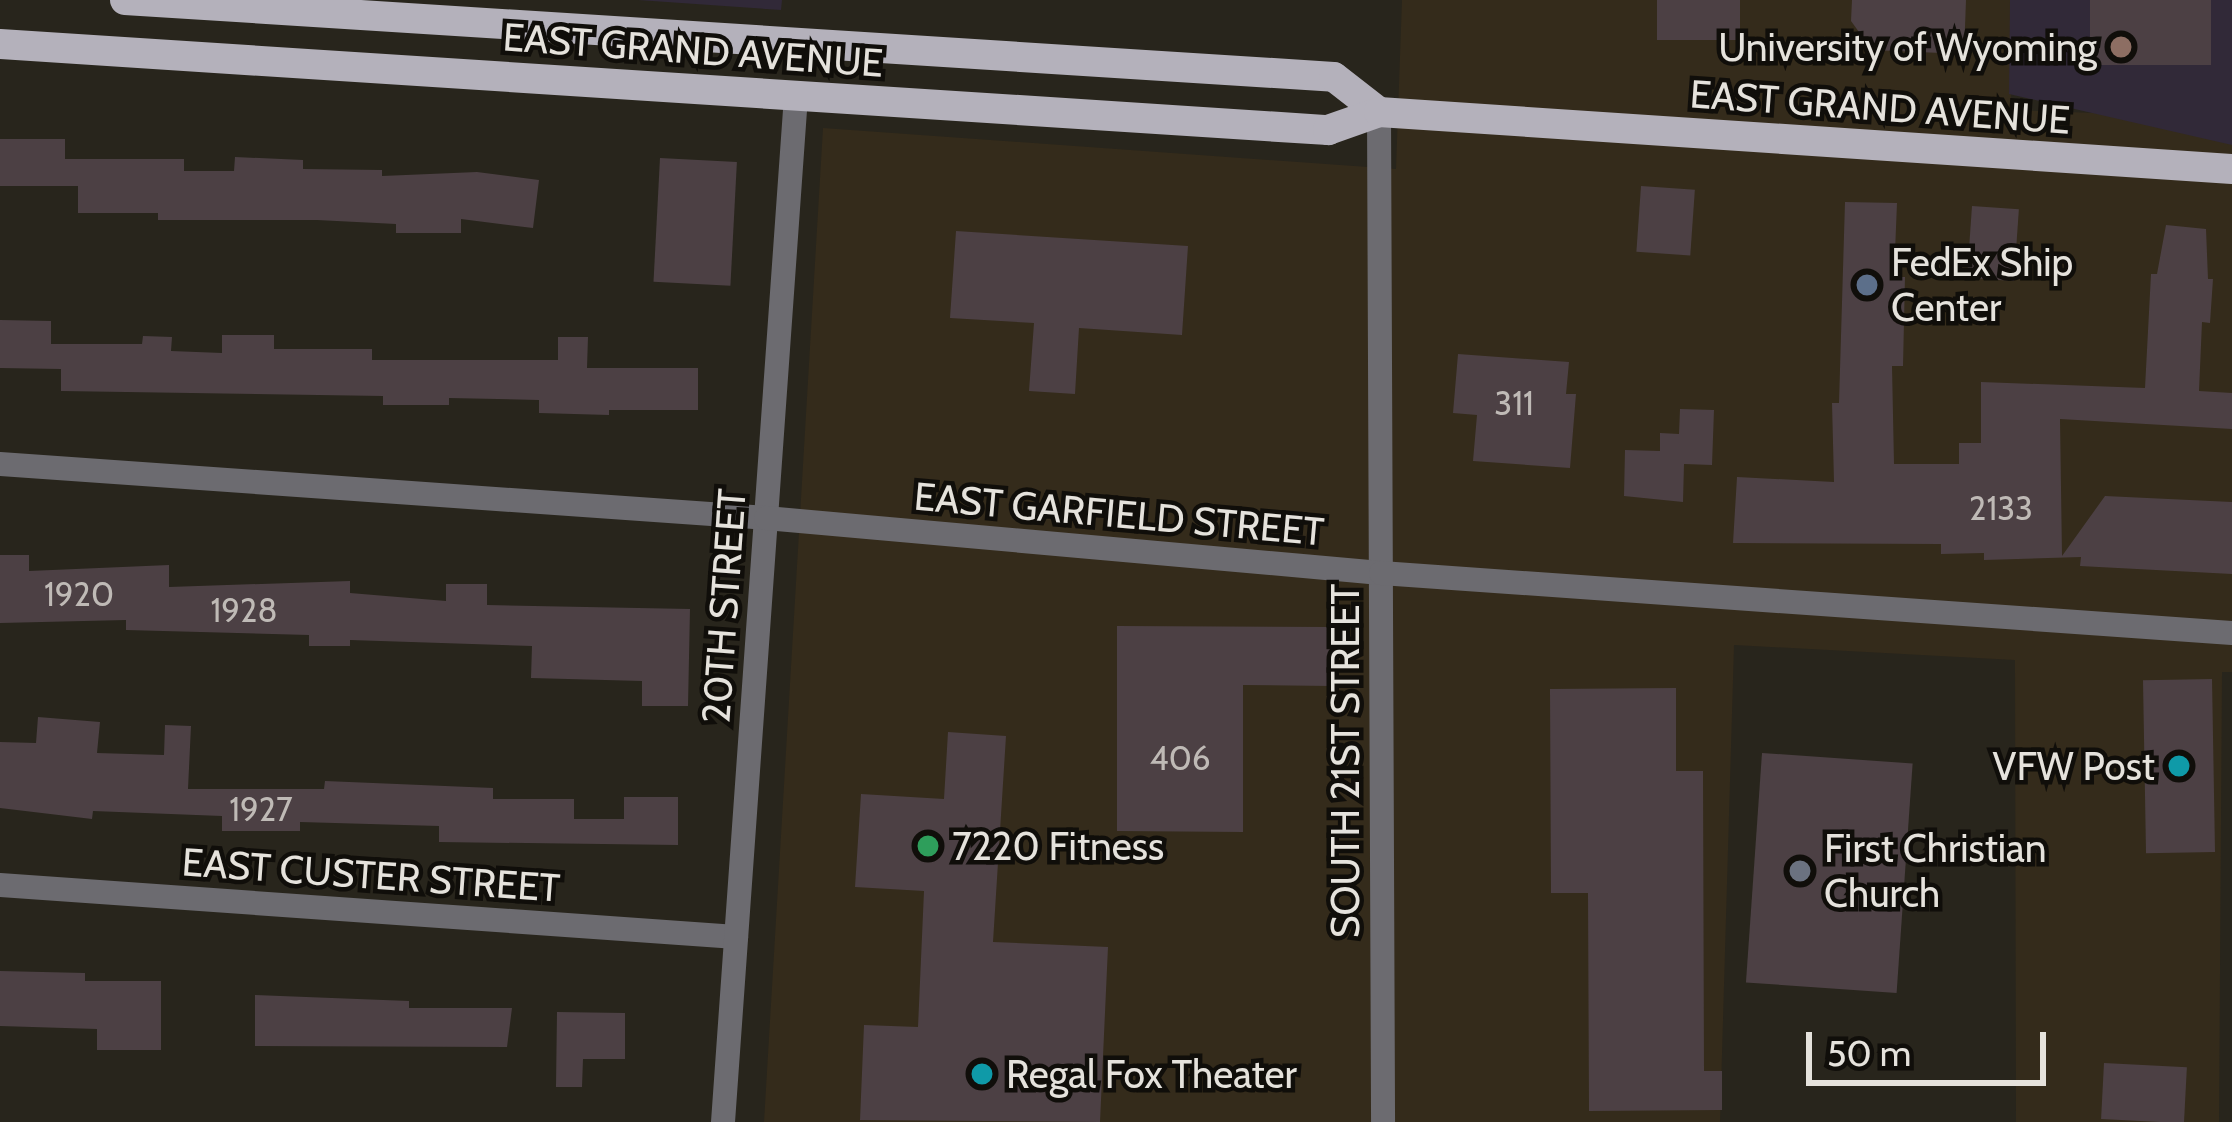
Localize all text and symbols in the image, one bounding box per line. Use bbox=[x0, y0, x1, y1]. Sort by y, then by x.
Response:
street label: EAST GRAND AVENUE bbox=[501, 13, 885, 87]
place label: University of Wyoming bbox=[1718, 24, 2097, 70]
marker: University of Wyoming bbox=[2108, 34, 2134, 60]
street label: EAST GRAND AVENUE bbox=[1688, 70, 2072, 144]
place label: FedEx Ship Center bbox=[1891, 240, 2073, 331]
marker: FedEx Ship Center bbox=[1854, 272, 1880, 298]
house number: 311 bbox=[1494, 384, 1534, 424]
street label: EAST GARFIELD STREET bbox=[912, 473, 1326, 555]
street label: 20TH STREET bbox=[692, 487, 756, 725]
house number: 2133 bbox=[1969, 489, 2033, 529]
house number: 1920 bbox=[44, 575, 114, 615]
street label: SOUTH 21ST STREET bbox=[1322, 584, 1368, 938]
house number: 1928 bbox=[211, 591, 277, 631]
house number: 406 bbox=[1150, 739, 1210, 779]
place label: VFW Post bbox=[1993, 743, 2155, 789]
marker: VFW Post bbox=[2166, 753, 2192, 779]
house number: 1927 bbox=[229, 790, 293, 830]
place label: 7220 Fitness bbox=[952, 823, 1164, 869]
place label: First Christian Church bbox=[1824, 826, 2047, 917]
marker: 7220 Fitness bbox=[915, 833, 941, 859]
street label: EAST CUSTER STREET bbox=[180, 838, 562, 912]
marker: First Christian Church bbox=[1787, 858, 1813, 884]
scale bar bbox=[1812, 1008, 2052, 1082]
text: 50 m bbox=[1827, 1031, 1911, 1075]
place label: Regal Fox Theater bbox=[1006, 1051, 1297, 1097]
marker: Regal Fox Theater bbox=[969, 1061, 995, 1087]

